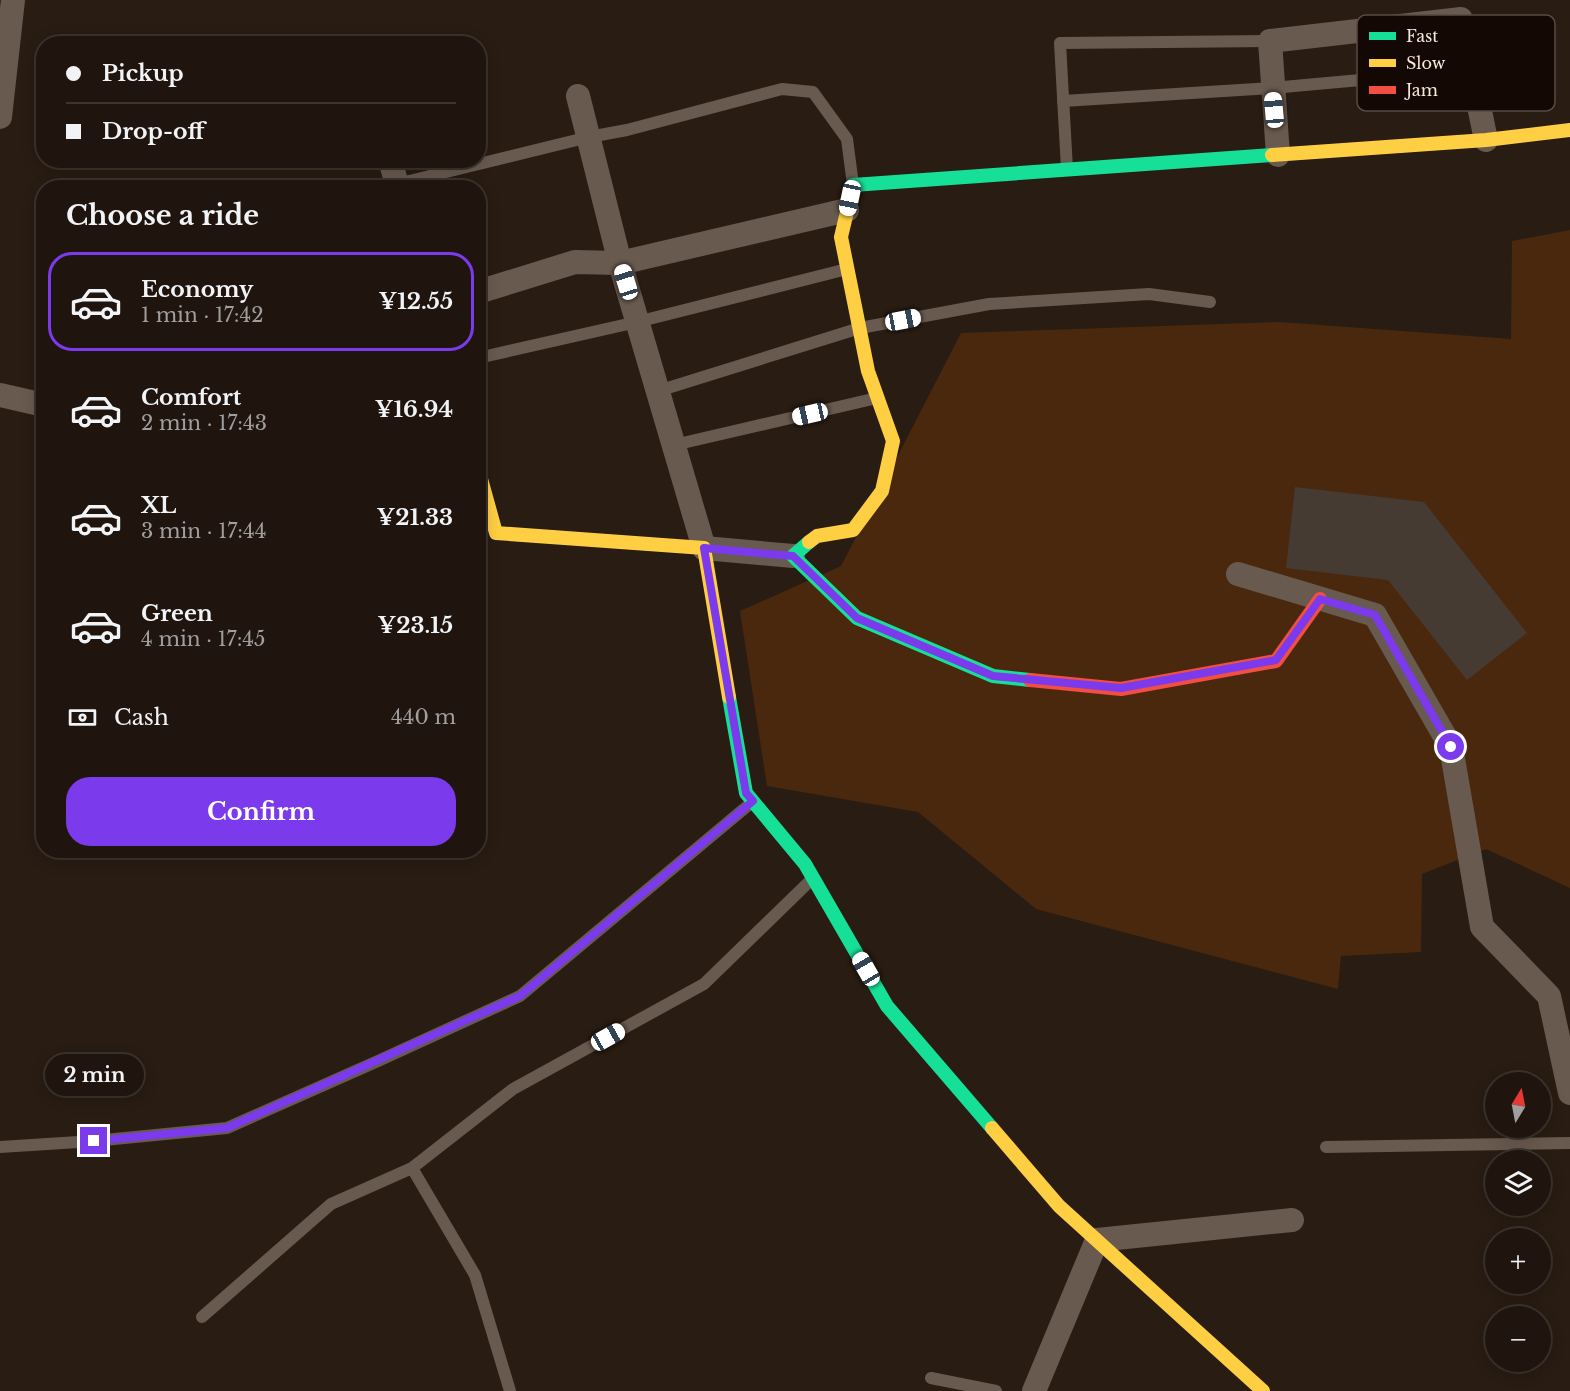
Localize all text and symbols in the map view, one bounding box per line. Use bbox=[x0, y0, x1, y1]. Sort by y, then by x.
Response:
legend bbox=[1357, 15, 1555, 111]
text: Fast bbox=[1406, 26, 1438, 46]
text: Slow bbox=[1406, 53, 1446, 73]
text: Pickup bbox=[102, 60, 184, 87]
text: Jam bbox=[1404, 80, 1438, 100]
car bbox=[1263, 91, 1285, 129]
text: Drop-off bbox=[102, 118, 204, 145]
car bbox=[837, 179, 863, 217]
text: Choose a ride bbox=[66, 199, 259, 232]
car bbox=[612, 262, 640, 302]
icon: car bbox=[69, 275, 123, 329]
text: Economy bbox=[141, 276, 253, 303]
text: ¥12.55 bbox=[378, 288, 453, 315]
text: 1 min · 17:42 bbox=[141, 303, 264, 327]
car bbox=[884, 308, 922, 332]
icon: car bbox=[69, 383, 123, 437]
text: Comfort bbox=[141, 384, 241, 411]
text: ¥16.94 bbox=[375, 396, 453, 423]
car bbox=[790, 401, 830, 427]
text: 2 min · 17:43 bbox=[141, 411, 267, 435]
icon: car bbox=[69, 491, 123, 545]
text: XL bbox=[141, 492, 176, 519]
text: ¥21.33 bbox=[377, 504, 453, 531]
text: 3 min · 17:44 bbox=[141, 519, 266, 543]
icon: car bbox=[69, 599, 123, 653]
text: Green bbox=[141, 600, 213, 627]
text: ¥23.15 bbox=[378, 612, 453, 639]
text: 4 min · 17:45 bbox=[141, 627, 265, 651]
icon: cash bbox=[66, 701, 99, 734]
text: Cash bbox=[114, 704, 169, 731]
text: 440 m bbox=[391, 705, 456, 729]
route start bbox=[1437, 733, 1464, 760]
button: Confirm bbox=[66, 777, 456, 846]
car bbox=[849, 949, 883, 989]
car bbox=[588, 1020, 628, 1054]
callout: 2 min bbox=[44, 1054, 144, 1096]
text: 2 min bbox=[63, 1063, 126, 1087]
north arrow bbox=[1485, 1072, 1551, 1138]
map controls bbox=[1485, 1072, 1551, 1372]
route end bbox=[80, 1127, 107, 1154]
button: layers bbox=[1485, 1150, 1551, 1216]
button: + bbox=[1485, 1228, 1551, 1294]
button: − bbox=[1485, 1306, 1551, 1372]

